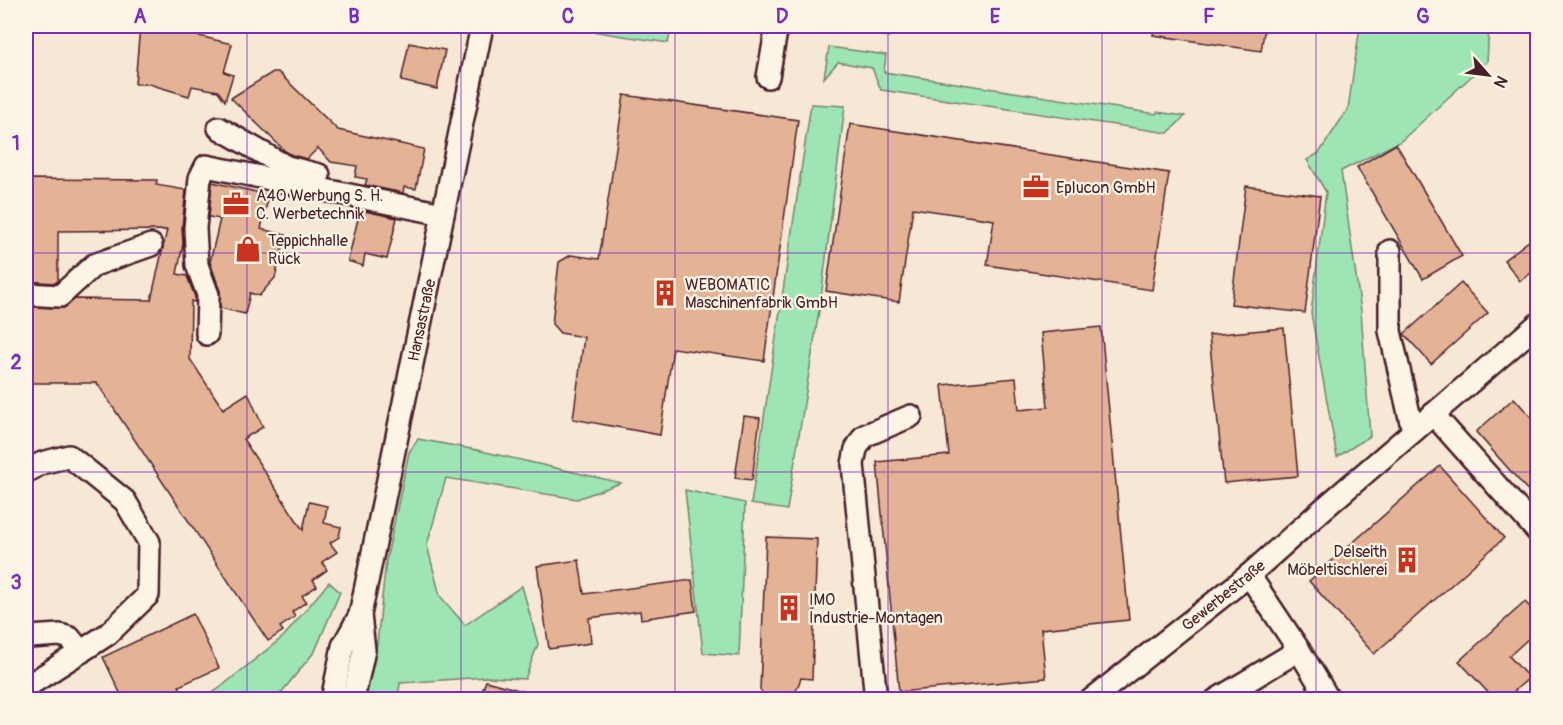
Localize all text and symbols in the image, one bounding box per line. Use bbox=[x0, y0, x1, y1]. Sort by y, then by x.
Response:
text: A bbox=[134, 4, 147, 29]
text: B bbox=[348, 4, 360, 29]
text: C bbox=[562, 4, 574, 29]
text: D bbox=[776, 4, 789, 29]
text: E bbox=[990, 4, 1001, 29]
text: F bbox=[1203, 4, 1215, 29]
text: G bbox=[1416, 4, 1430, 29]
north arrow bbox=[1458, 45, 1518, 105]
text: N bbox=[1489, 72, 1512, 91]
text: 1 bbox=[12, 131, 20, 156]
office icon: Eplucon GmbH bbox=[1021, 172, 1051, 202]
place label: Eplucon GmbH bbox=[1056, 178, 1156, 198]
place label: A40 Werbung S. H. C. Werbetechnik bbox=[256, 186, 383, 224]
office icon: A40 Werbung S. H. C. Werbetechnik bbox=[221, 189, 251, 219]
place label: Teppichhalle Rück bbox=[268, 231, 348, 269]
shop icon: Teppichhalle Rück bbox=[233, 234, 263, 264]
place label: WEBOMATIC Maschinenfabrik GmbH bbox=[685, 275, 838, 313]
street label: Hansastraße bbox=[403, 277, 440, 363]
building icon: WEBOMATIC Maschinenfabrik GmbH bbox=[650, 278, 680, 308]
text: 2 bbox=[10, 350, 22, 375]
place label: Delseith Möbeltischlerei bbox=[1287, 542, 1387, 580]
building icon: Delseith Möbeltischlerei bbox=[1392, 545, 1422, 575]
street label: Gewerbestraße bbox=[1178, 556, 1270, 636]
text: 3 bbox=[10, 570, 22, 595]
place label: IMO Industrie-Montagen bbox=[809, 590, 943, 628]
building icon: IMO Industrie-Montagen bbox=[774, 593, 804, 623]

